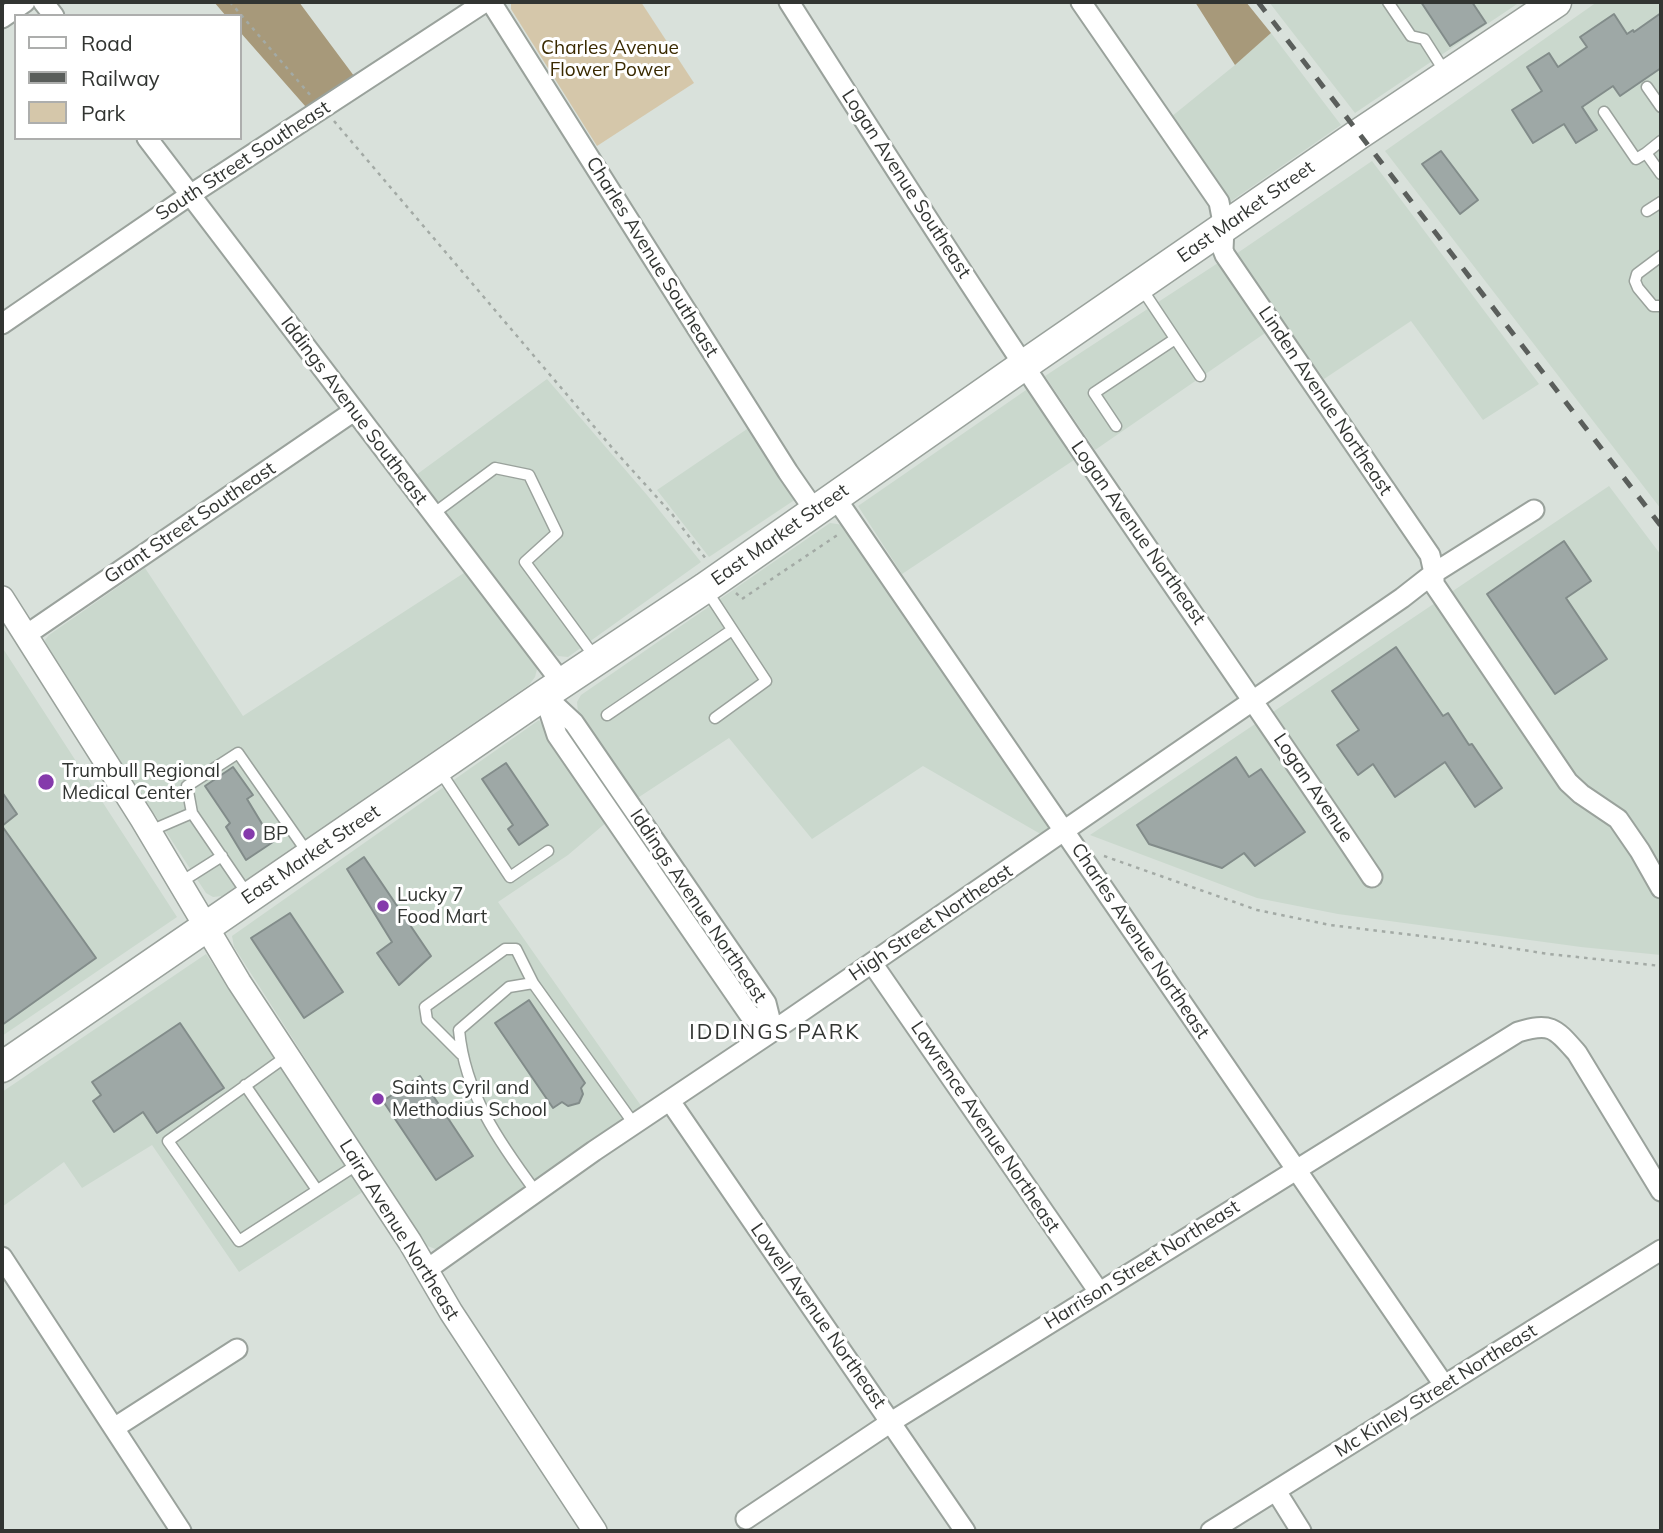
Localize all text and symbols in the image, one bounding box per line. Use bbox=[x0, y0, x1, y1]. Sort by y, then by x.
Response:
legend bbox=[14, 14, 242, 140]
text: Road bbox=[81, 30, 132, 56]
park label: Charles Avenue Flower Power bbox=[541, 37, 679, 81]
text: Railway bbox=[81, 65, 160, 91]
street label: Logan Avenue Southeast bbox=[836, 85, 976, 283]
street label: South Street Southeast bbox=[152, 96, 334, 226]
text: Park bbox=[81, 100, 125, 126]
street label: Charles Avenue Southeast bbox=[581, 153, 723, 361]
street label: East Market Street bbox=[1173, 156, 1319, 268]
street label: Linden Avenue Northeast bbox=[1253, 302, 1397, 500]
street label: Iddings Avenue Southeast bbox=[276, 312, 432, 510]
street label: Logan Avenue Northeast bbox=[1066, 437, 1210, 629]
street label: Grant Street Southeast bbox=[100, 457, 280, 589]
street label: East Market Street bbox=[707, 479, 853, 591]
street label: Logan Avenue bbox=[1268, 729, 1358, 847]
place label: Trumbull Regional Medical Center bbox=[62, 760, 220, 804]
marker: Trumbull Regional Medical Center bbox=[36, 772, 56, 792]
street label: East Market Street bbox=[237, 800, 385, 910]
street label: Iddings Avenue Northeast bbox=[625, 805, 771, 1007]
place label: BP bbox=[263, 823, 288, 845]
marker: BP bbox=[241, 826, 257, 842]
street label: Charles Avenue Northeast bbox=[1066, 839, 1214, 1043]
street label: High Street Northeast bbox=[845, 860, 1017, 986]
place label: Lucky 7 Food Mart bbox=[397, 884, 487, 928]
marker: Lucky 7 Food Mart bbox=[375, 898, 391, 914]
street label: Lawrence Avenue Northeast bbox=[906, 1017, 1064, 1237]
district label: IDDINGS PARK bbox=[691, 1020, 859, 1046]
place label: Saints Cyril and Methodius School bbox=[392, 1077, 547, 1121]
marker: Saints Cyril and Methodius School bbox=[370, 1091, 386, 1107]
street label: Laird Avenue Northeast bbox=[334, 1136, 464, 1324]
street label: Harrison Street Northeast bbox=[1040, 1195, 1244, 1335]
street label: Lowell Avenue Northeast bbox=[745, 1219, 891, 1413]
street label: Mc Kinley Street Northeast bbox=[1331, 1319, 1541, 1463]

